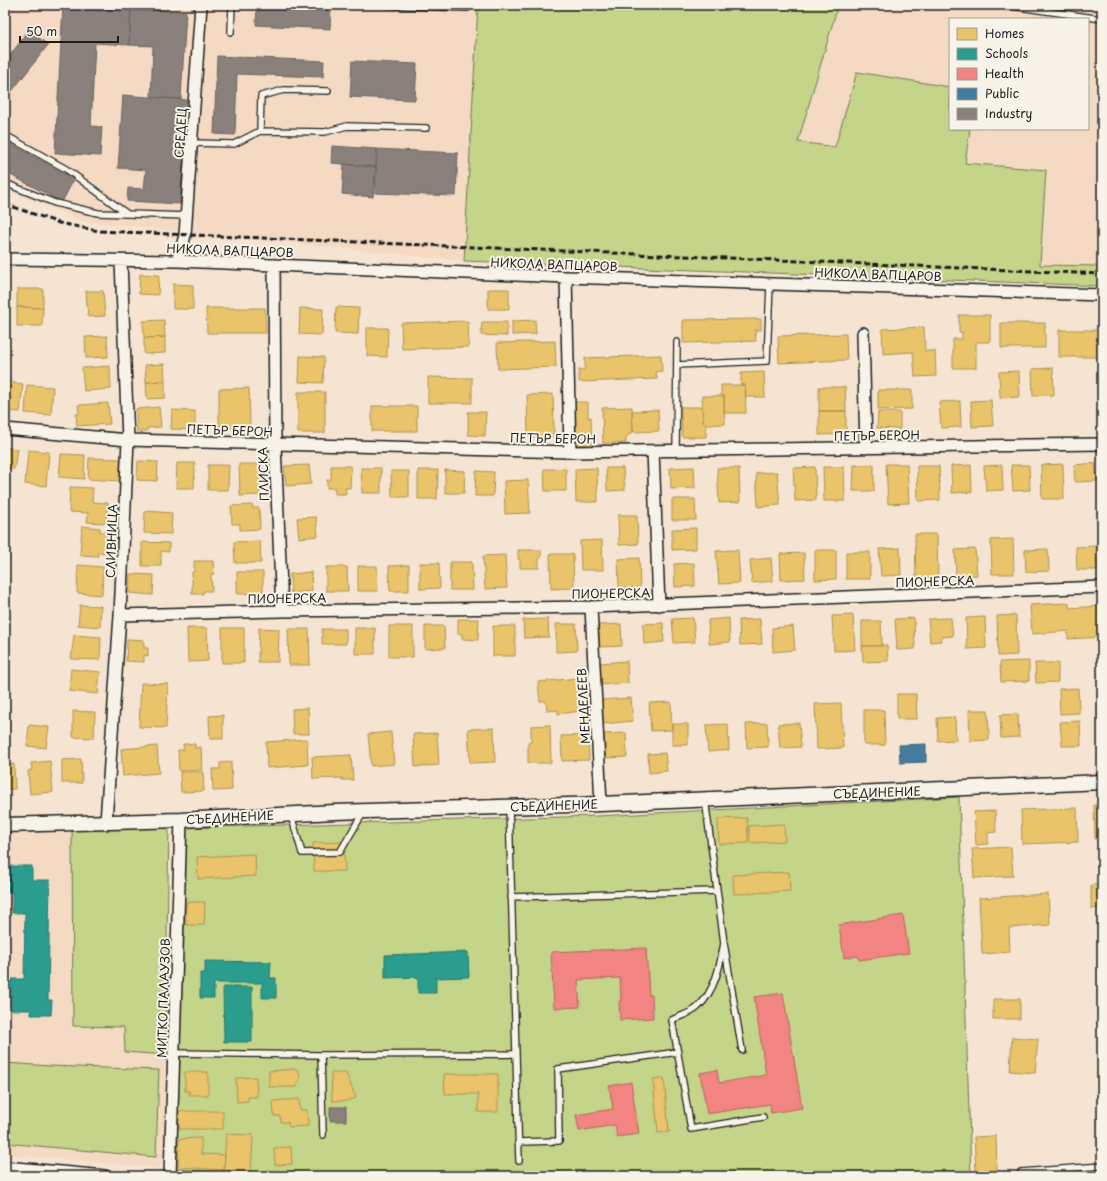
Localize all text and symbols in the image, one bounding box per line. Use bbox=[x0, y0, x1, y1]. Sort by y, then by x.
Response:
scale bar bbox=[20, 18, 118, 44]
legend bbox=[949, 18, 1089, 130]
text: 50 m bbox=[26, 22, 57, 40]
text: Homes bbox=[985, 24, 1024, 42]
text: Schools bbox=[985, 44, 1029, 62]
text: Health bbox=[985, 64, 1024, 82]
text: Public bbox=[985, 84, 1019, 102]
text: Industry bbox=[985, 104, 1033, 122]
street label: СРЕДЕЦ bbox=[169, 107, 191, 159]
street label: НИКОЛА ВАПЦАРОВ bbox=[166, 239, 294, 261]
street label: НИКОЛА ВАПЦАРОВ bbox=[490, 253, 618, 275]
street label: НИКОЛА ВАПЦАРОВ bbox=[814, 263, 942, 285]
street label: ПЕТЪР БЕРОН bbox=[187, 420, 273, 440]
street label: ПЕТЪР БЕРОН bbox=[834, 425, 920, 445]
street label: ПЕТЪР БЕРОН bbox=[510, 428, 596, 448]
street label: ПЛИСКА bbox=[253, 447, 273, 501]
street label: СЛИВНИЦА bbox=[101, 504, 121, 578]
street label: ПИОНЕРСКА bbox=[895, 571, 975, 591]
street label: ПИОНЕРСКА bbox=[572, 583, 650, 603]
street label: ПИОНЕРСКА bbox=[248, 588, 326, 608]
street label: МЕНДЕЛЕЕВ bbox=[572, 667, 594, 744]
street label: СЪЕДИНЕНИЕ bbox=[833, 781, 921, 803]
street label: СЪЕДИНЕНИЕ bbox=[510, 794, 598, 816]
street label: СЪЕДИНЕНИЕ bbox=[186, 806, 274, 828]
street label: МИТКО ПАЛАУЗОВ bbox=[152, 938, 174, 1058]

